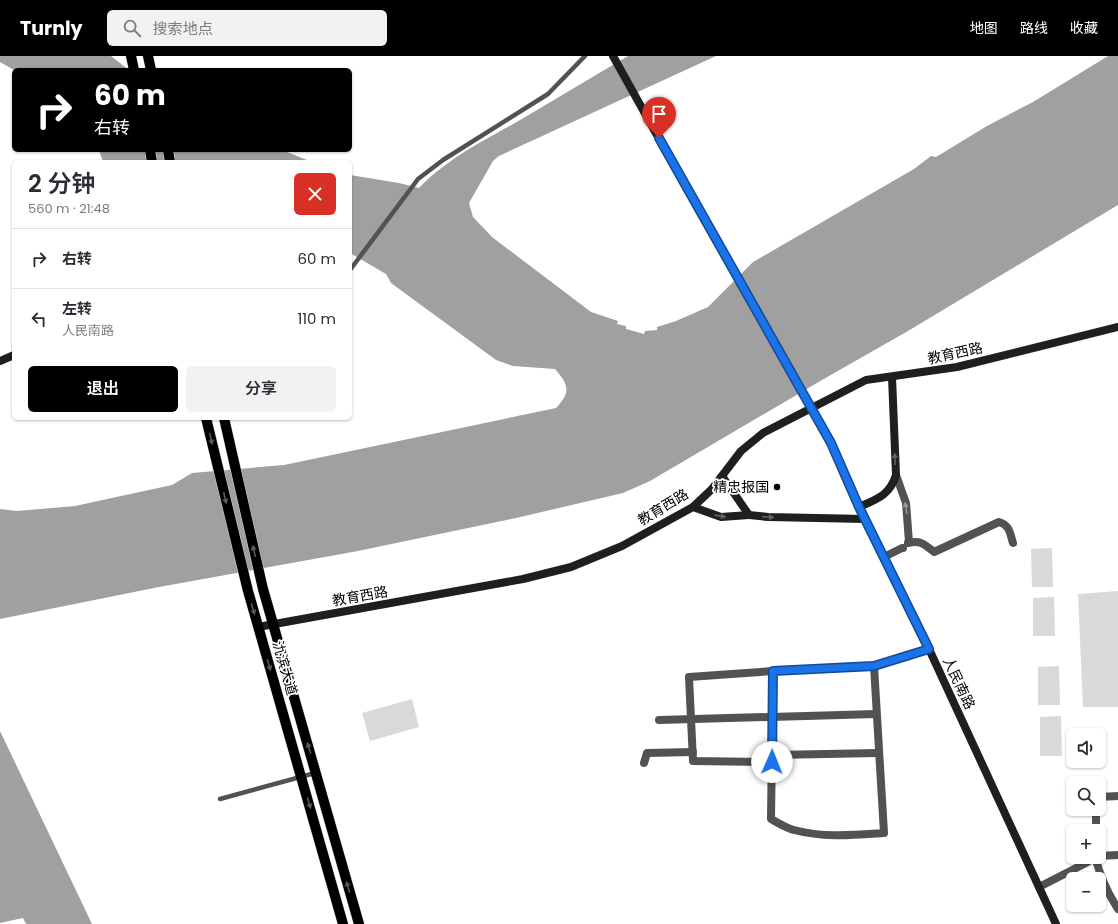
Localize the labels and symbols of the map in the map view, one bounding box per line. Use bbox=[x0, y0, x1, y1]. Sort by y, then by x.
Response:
pin bbox=[642, 97, 676, 138]
street label: 教育西路 bbox=[926, 337, 984, 369]
one-way arrow bbox=[209, 433, 215, 445]
one-way arrow bbox=[892, 453, 899, 465]
place label: 精忠报国 bbox=[713, 477, 769, 497]
marker: 精忠报国 bbox=[772, 482, 782, 492]
street label: 教育西路 bbox=[634, 484, 692, 530]
one-way arrow bbox=[222, 492, 228, 504]
one-way arrow bbox=[903, 502, 909, 514]
one-way arrow bbox=[714, 513, 726, 519]
one-way arrow bbox=[762, 514, 775, 520]
one-way arrow bbox=[251, 544, 257, 557]
street label: 教育西路 bbox=[331, 581, 389, 611]
one-way arrow bbox=[250, 603, 256, 615]
street label: 氿滨大道 bbox=[268, 638, 302, 698]
street label: 人民南路 bbox=[938, 653, 980, 713]
one-way arrow bbox=[266, 659, 272, 671]
position arrow bbox=[751, 741, 793, 783]
one-way arrow bbox=[305, 742, 311, 754]
one-way arrow bbox=[306, 798, 312, 810]
one-way arrow bbox=[345, 880, 351, 892]

